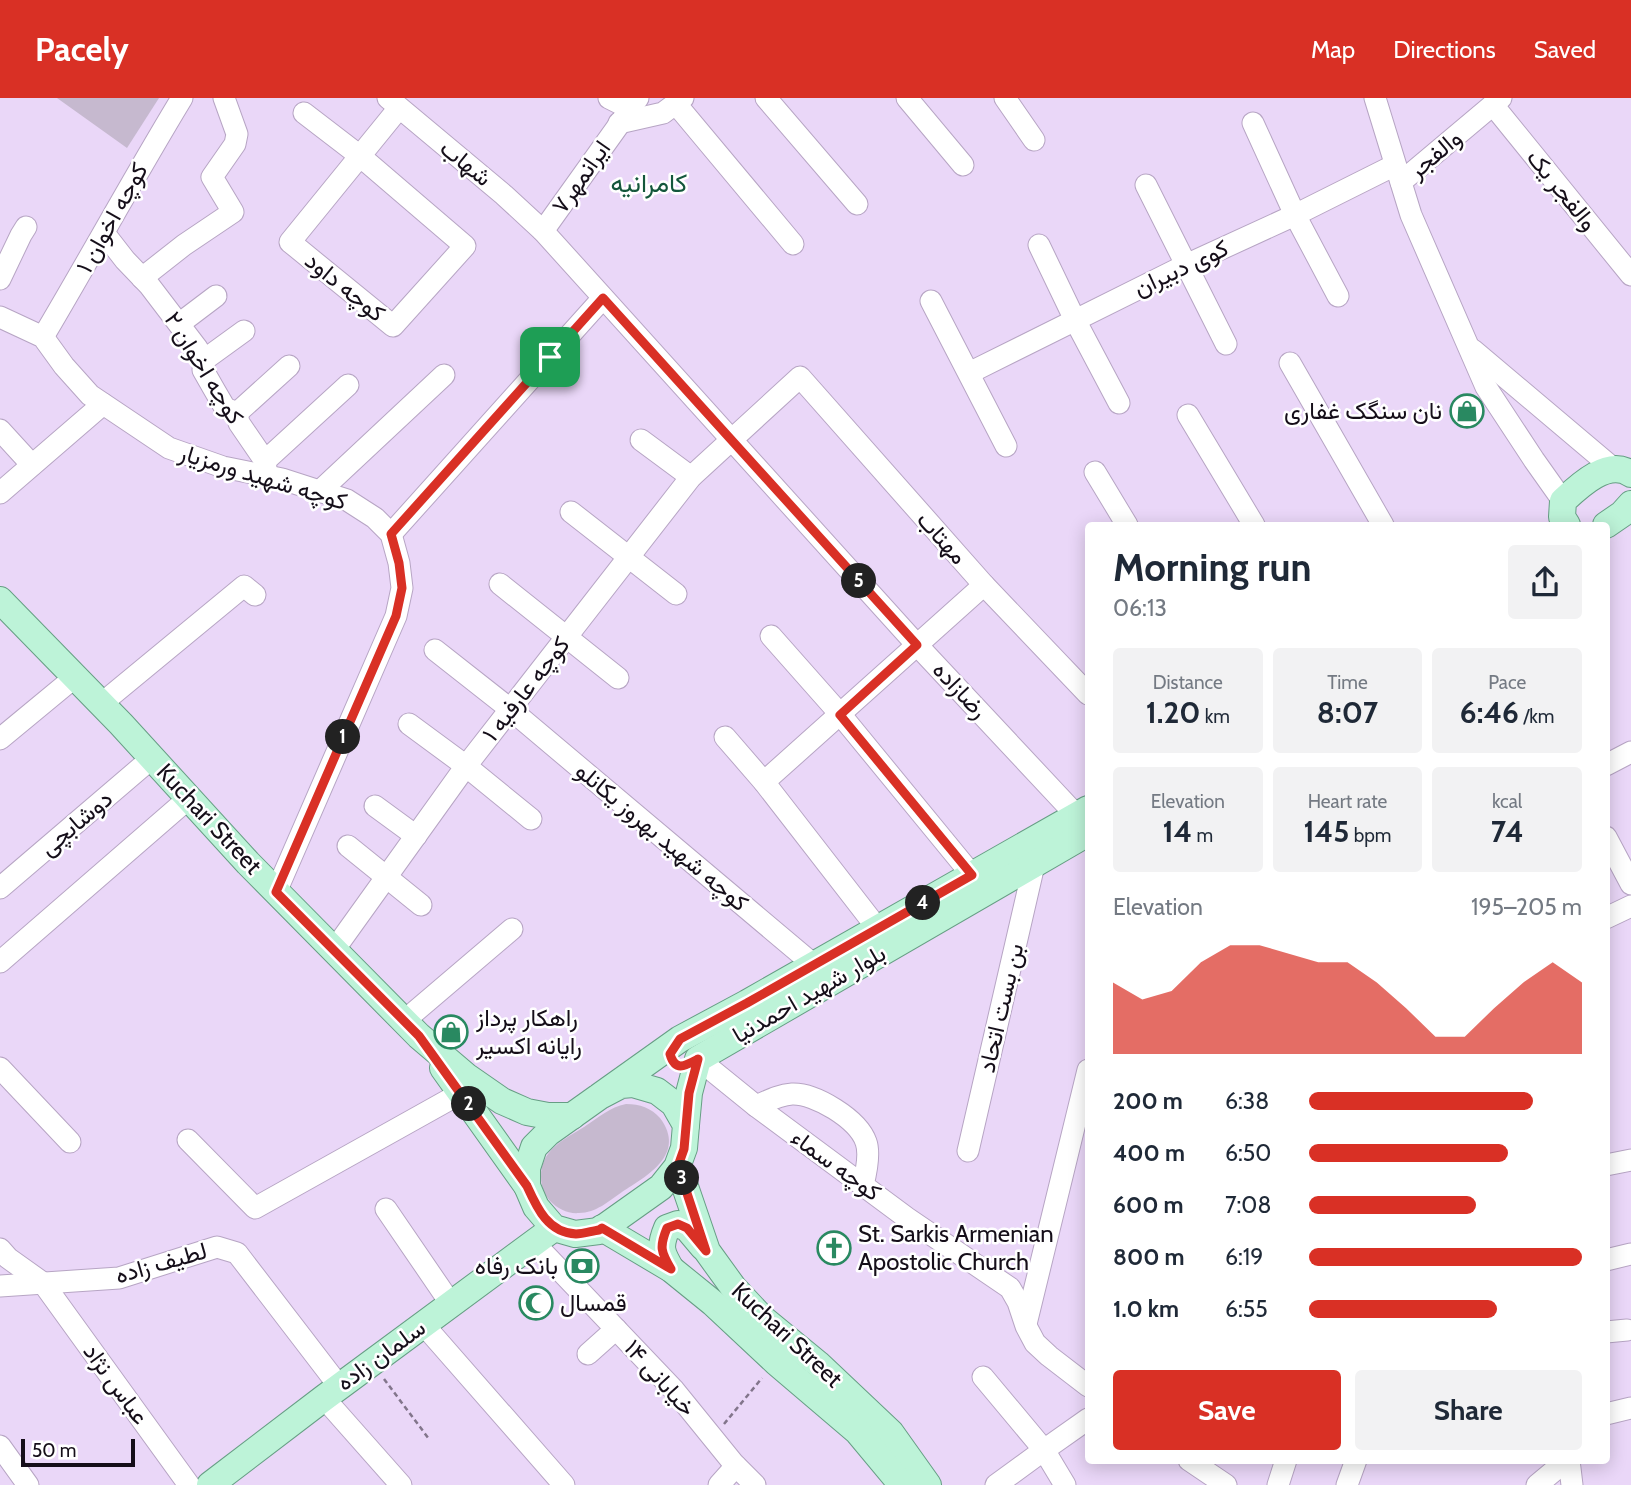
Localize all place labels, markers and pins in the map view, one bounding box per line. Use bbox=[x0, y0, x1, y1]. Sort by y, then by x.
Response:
pin bbox=[520, 327, 580, 387]
shop icon: نان سنگک غفاری bbox=[1448, 392, 1486, 430]
place label: نان سنگک غفاری bbox=[1284, 396, 1442, 426]
pin: 5 bbox=[842, 564, 876, 598]
pin: 1 bbox=[326, 720, 360, 754]
pin: 4 bbox=[906, 886, 940, 920]
place label: راهکار پرداز رایانه اکسیر bbox=[475, 1003, 582, 1061]
shop icon: راهکار پرداز رایانه اکسیر bbox=[432, 1013, 470, 1051]
pin: 2 bbox=[452, 1086, 486, 1122]
pin: 3 bbox=[664, 1160, 700, 1196]
place label: St. Sarkis Armenian Apostolic Church bbox=[858, 1219, 1054, 1276]
church icon: St. Sarkis Armenian Apostolic Church bbox=[815, 1229, 853, 1267]
bank icon: بانک رفاه bbox=[563, 1247, 601, 1285]
place label: بانک رفاه bbox=[475, 1251, 558, 1281]
mosque icon: قمسال bbox=[517, 1284, 555, 1322]
place label: قمسال bbox=[560, 1288, 627, 1317]

